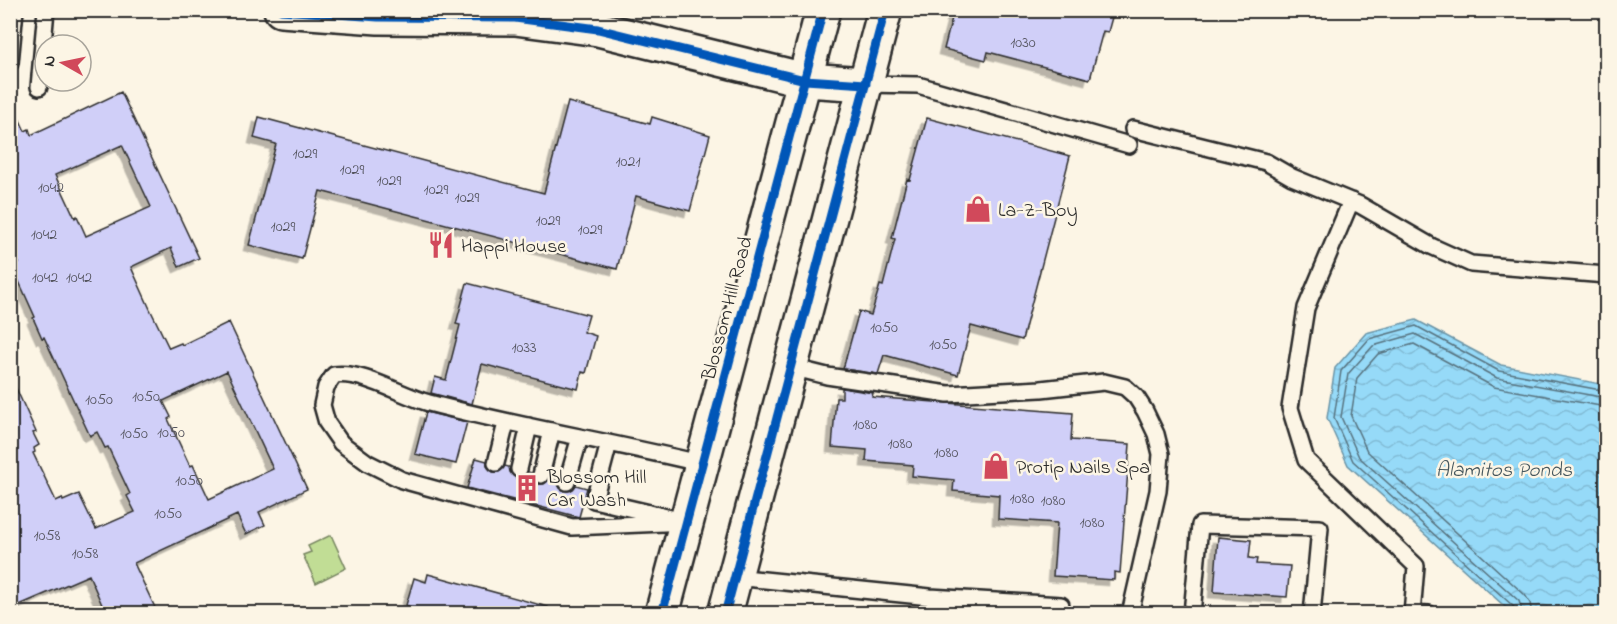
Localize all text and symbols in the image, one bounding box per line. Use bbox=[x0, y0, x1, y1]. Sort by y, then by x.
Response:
house number: 1030 bbox=[1010, 31, 1036, 55]
north arrow bbox=[33, 33, 93, 93]
text: N bbox=[37, 54, 63, 68]
house number: 1029 bbox=[293, 142, 318, 166]
house number: 1021 bbox=[615, 150, 641, 174]
house number: 1029 bbox=[340, 158, 365, 182]
house number: 1029 bbox=[377, 169, 402, 193]
house number: 1042 bbox=[38, 176, 64, 200]
house number: 1029 bbox=[424, 178, 449, 202]
house number: 1029 bbox=[455, 186, 480, 210]
shop icon: La-Z-Boy bbox=[963, 194, 993, 224]
place label: La-Z-Boy bbox=[998, 197, 1078, 226]
house number: 1029 bbox=[536, 209, 561, 233]
house number: 1029 bbox=[271, 215, 296, 239]
house number: 1029 bbox=[578, 218, 603, 242]
house number: 1042 bbox=[31, 223, 57, 247]
restaurant icon: Happi House bbox=[426, 230, 456, 260]
place label: Happi House bbox=[461, 233, 566, 262]
street label: Blossom Hill Road bbox=[695, 234, 762, 385]
house number: 1042 bbox=[32, 266, 58, 290]
house number: 1042 bbox=[66, 266, 92, 290]
house number: 1050 bbox=[870, 316, 898, 340]
house number: 1050 bbox=[929, 333, 957, 357]
house number: 1033 bbox=[511, 336, 537, 360]
house number: 1050 bbox=[132, 385, 160, 409]
house number: 1050 bbox=[85, 388, 113, 412]
house number: 1080 bbox=[853, 413, 878, 437]
house number: 1050 bbox=[157, 421, 185, 445]
house number: 1050 bbox=[120, 422, 148, 446]
house number: 1080 bbox=[888, 432, 913, 456]
house number: 1080 bbox=[934, 441, 959, 465]
shop icon: Protip Nails Spa bbox=[981, 451, 1011, 481]
place label: Protip Nails Spa bbox=[1016, 454, 1150, 483]
water label: Alamitos Ponds bbox=[1436, 456, 1573, 486]
place label: Blossom Hill Car Wash bbox=[546, 464, 646, 516]
house number: 1050 bbox=[175, 469, 203, 493]
building icon: Blossom Hill Car Wash bbox=[512, 473, 542, 503]
house number: 1080 bbox=[1010, 487, 1035, 511]
house number: 1080 bbox=[1041, 489, 1066, 513]
house number: 1050 bbox=[154, 502, 182, 526]
house number: 1080 bbox=[1080, 511, 1105, 535]
house number: 1058 bbox=[33, 524, 61, 548]
house number: 1058 bbox=[71, 542, 99, 566]

